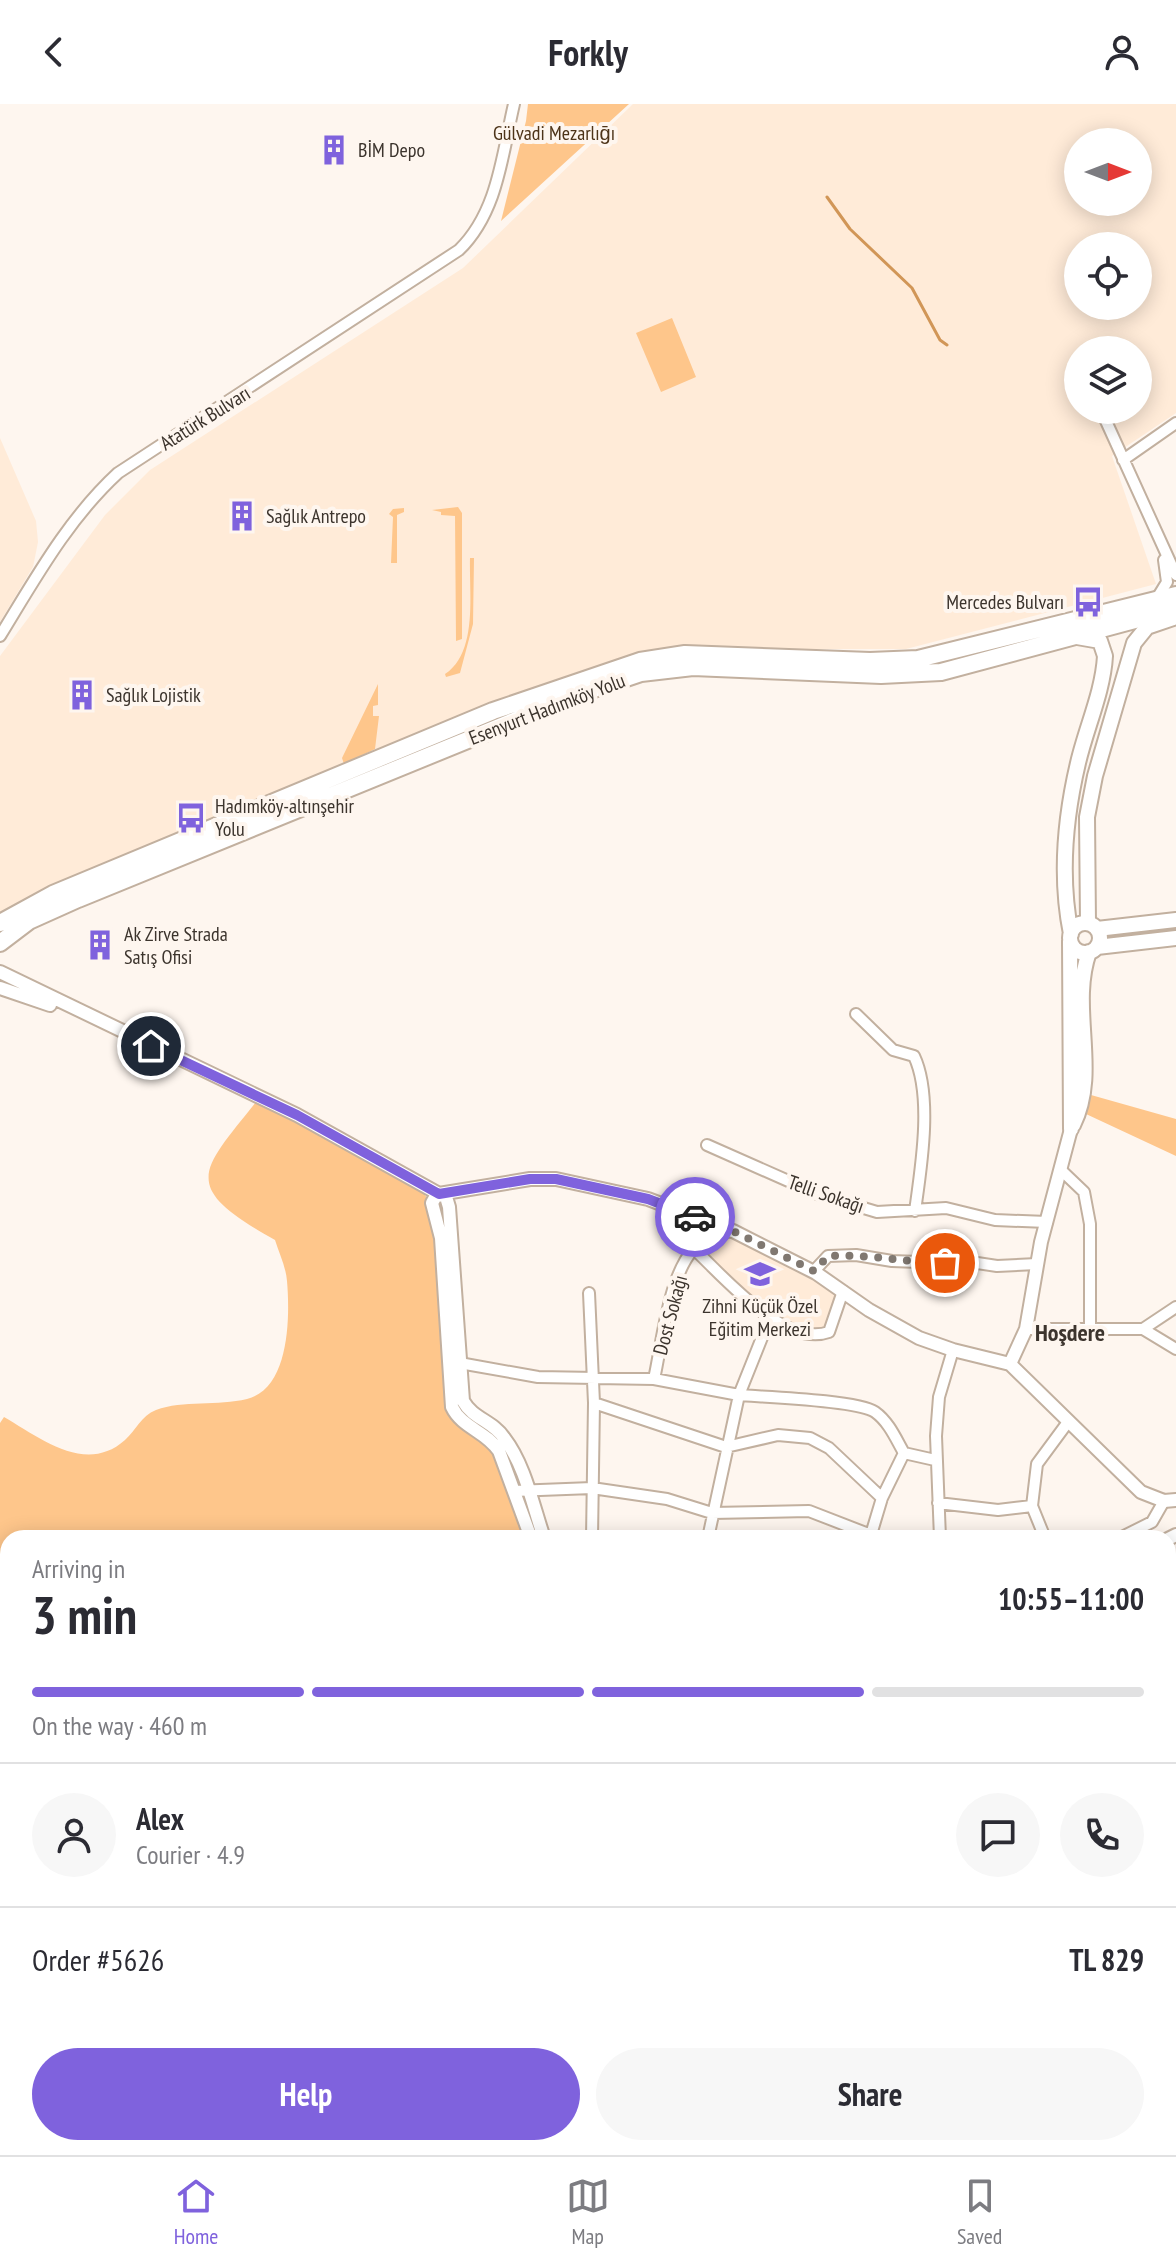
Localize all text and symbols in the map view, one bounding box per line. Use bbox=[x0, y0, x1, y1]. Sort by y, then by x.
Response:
text: Forkly bbox=[548, 29, 628, 76]
icon: back bbox=[32, 30, 76, 74]
icon: person bbox=[1100, 30, 1144, 74]
park label: Gülvadi Mezarlıḡı bbox=[493, 120, 615, 146]
north arrow bbox=[1064, 128, 1152, 216]
map controls bbox=[1064, 128, 1152, 424]
building icon: BİM Depo bbox=[317, 133, 351, 167]
place label: BİM Depo bbox=[358, 137, 425, 163]
button: locate bbox=[1064, 232, 1152, 320]
button: layers bbox=[1064, 336, 1152, 424]
street label: Atatürk Bulvarı bbox=[155, 380, 255, 456]
building icon: Sağlık Antrepo bbox=[225, 499, 259, 533]
place label: Sağlık Antrepo bbox=[266, 503, 366, 529]
bus stop icon: Mercedes Bulvarı bbox=[1071, 585, 1105, 619]
place label: Mercedes Bulvarı bbox=[946, 589, 1064, 615]
street label: Esenyurt Hadımköy Yolu bbox=[465, 667, 629, 751]
building icon: Sağlık Lojistik bbox=[65, 678, 99, 712]
place label: Sağlık Lojistik bbox=[106, 682, 201, 708]
place label: Hadımköy-altınşehir Yolu bbox=[215, 793, 355, 842]
bus stop icon: Hadımköy-altınşehir Yolu bbox=[174, 801, 208, 835]
place label: Ak Zirve Strada Satış Ofisi bbox=[124, 921, 228, 970]
building icon: Ak Zirve Strada Satış Ofisi bbox=[83, 928, 117, 962]
pin bbox=[117, 1012, 185, 1080]
icon: home bbox=[129, 1024, 173, 1068]
street label: Telli Sokağı bbox=[784, 1169, 868, 1219]
courier bbox=[655, 1177, 735, 1257]
icon: car bbox=[673, 1195, 717, 1239]
pin bbox=[911, 1229, 979, 1297]
icon: bag bbox=[923, 1241, 967, 1285]
school or university icon: Zihni Küçük Özel Eğitim Merkezi bbox=[743, 1257, 777, 1291]
street label: Dost Sokağı bbox=[647, 1272, 693, 1358]
place label: Zihni Küçük Özel Eğitim Merkezi bbox=[702, 1293, 818, 1342]
district label: Hoşdere bbox=[1035, 1317, 1105, 1348]
text: Arriving in bbox=[32, 1552, 125, 1585]
text: 10:55–11:00 bbox=[998, 1579, 1144, 1618]
text: 3 min bbox=[32, 1581, 137, 1648]
text: On the way · 460 m bbox=[32, 1709, 207, 1742]
button: person bbox=[32, 1793, 116, 1877]
button: chat bbox=[956, 1793, 1040, 1877]
button: phone bbox=[1060, 1793, 1144, 1877]
text: Alex bbox=[136, 1799, 184, 1838]
text: Courier · 4.9 bbox=[136, 1838, 245, 1871]
text: Order #5626 bbox=[32, 1940, 164, 1979]
text: TL 829 bbox=[1069, 1940, 1144, 1979]
button: Help bbox=[32, 2048, 580, 2140]
button: Share bbox=[596, 2048, 1144, 2140]
tab: Home bbox=[174, 2174, 218, 2250]
tab: Map bbox=[566, 2174, 610, 2250]
tab: Saved bbox=[957, 2174, 1002, 2250]

